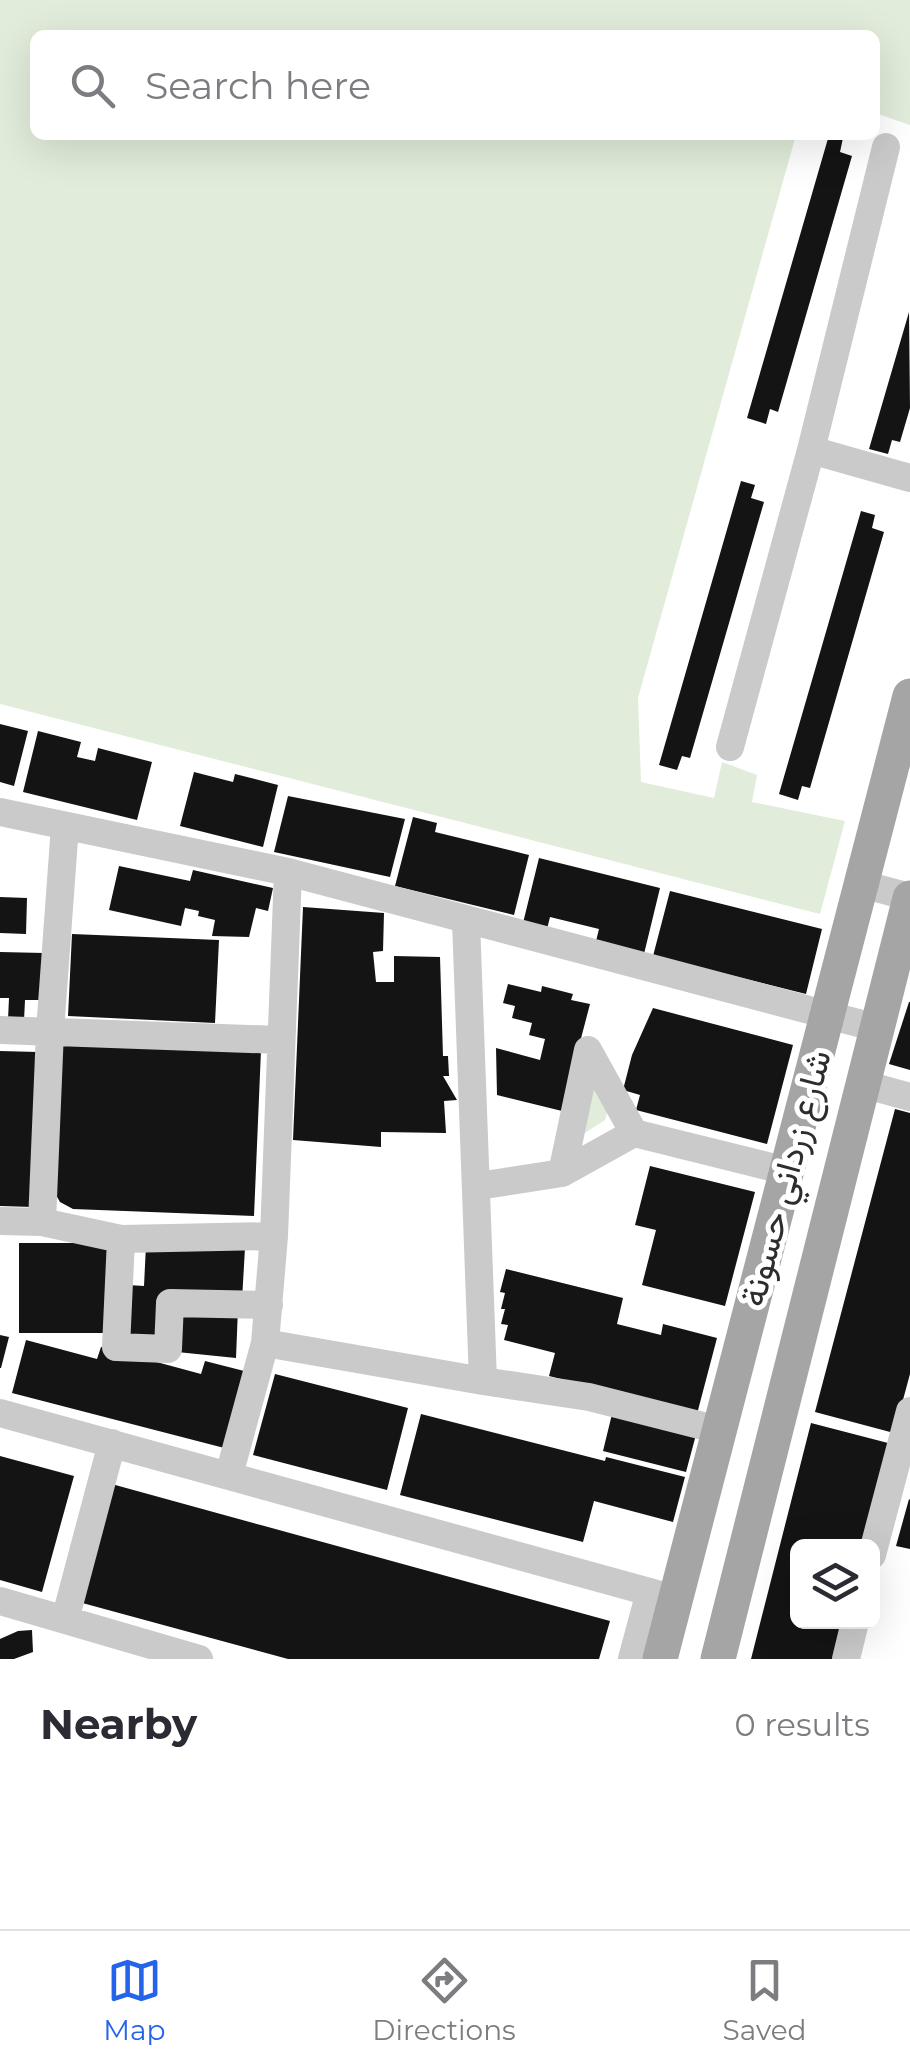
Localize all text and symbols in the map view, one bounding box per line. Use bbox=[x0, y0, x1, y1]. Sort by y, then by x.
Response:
search box bbox=[30, 30, 880, 140]
icon: search bbox=[65, 58, 120, 113]
text: Search here bbox=[145, 62, 371, 109]
street label: شارع زرداني حسونة bbox=[730, 1045, 848, 1313]
map controls bbox=[790, 1539, 880, 1629]
button: layers bbox=[790, 1539, 880, 1629]
text: Nearby bbox=[40, 1698, 197, 1750]
text: 0 results bbox=[735, 1705, 870, 1744]
tab: Map bbox=[103, 1953, 166, 2047]
tab: Directions bbox=[372, 1953, 516, 2047]
tab: Saved bbox=[722, 1953, 807, 2047]

